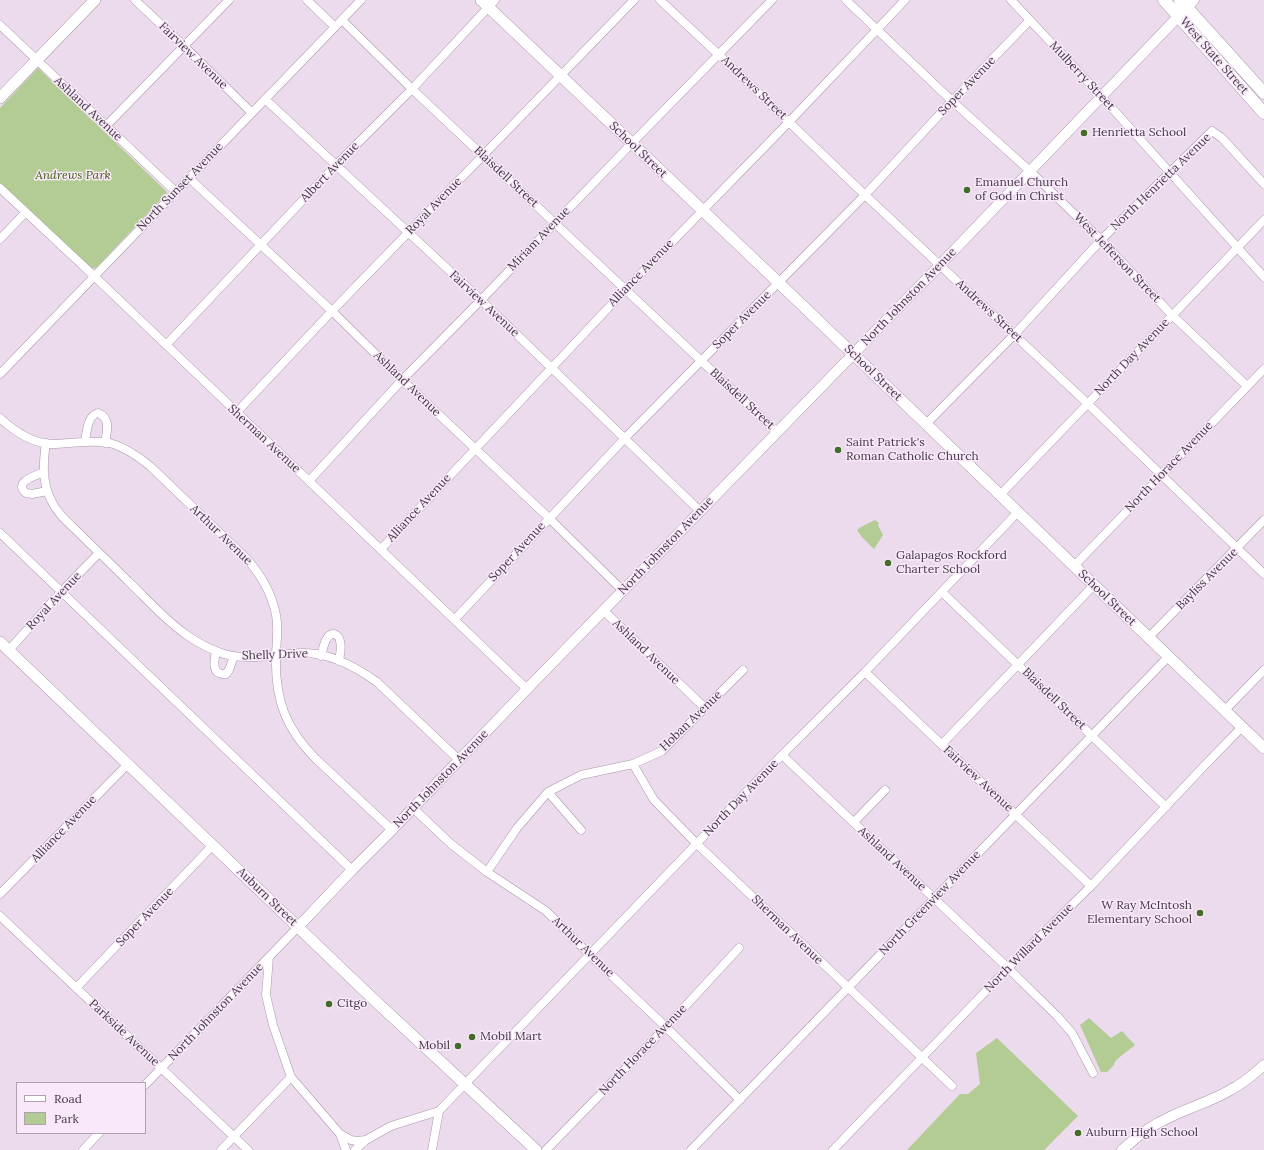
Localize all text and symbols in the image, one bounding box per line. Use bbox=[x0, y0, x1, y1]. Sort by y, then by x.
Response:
street label: West State Street bbox=[1177, 15, 1251, 97]
street label: Fairview Avenue bbox=[156, 19, 230, 93]
street label: Mulberry Street bbox=[1046, 39, 1118, 113]
street label: Andrews Street bbox=[718, 53, 790, 123]
street label: Soper Avenue bbox=[935, 53, 999, 119]
street label: Ashland Avenue bbox=[51, 74, 125, 144]
street label: School Street bbox=[606, 119, 670, 181]
place label: Henrietta School bbox=[1092, 126, 1186, 140]
marker: Henrietta School bbox=[1079, 128, 1089, 138]
street label: North Henrietta Avenue bbox=[1108, 130, 1214, 234]
street label: Albert Avenue bbox=[298, 139, 362, 205]
street label: North Sunset Avenue bbox=[134, 140, 226, 234]
street label: Blaisdell Street bbox=[471, 143, 541, 211]
park label: Andrews Park bbox=[35, 169, 111, 183]
street label: Royal Avenue bbox=[403, 174, 465, 238]
place label: Emanuel Church of God in Christ bbox=[975, 176, 1068, 204]
marker: Emanuel Church of God in Christ bbox=[962, 185, 972, 195]
street label: Miriam Avenue bbox=[505, 204, 573, 274]
street label: West Jefferson Street bbox=[1070, 210, 1164, 306]
street label: Alliance Avenue bbox=[605, 236, 677, 310]
street label: North Johnston Avenue bbox=[858, 245, 960, 349]
street label: Fairview Avenue bbox=[446, 268, 522, 340]
street label: Andrews Street bbox=[953, 276, 1025, 346]
street label: Soper Avenue bbox=[710, 288, 774, 352]
street label: North Day Avenue bbox=[1092, 315, 1172, 399]
street label: School Street bbox=[841, 342, 905, 404]
street label: Ashland Avenue bbox=[370, 348, 444, 420]
street label: Blaisdell Street bbox=[707, 365, 777, 433]
street label: Sherman Avenue bbox=[225, 402, 303, 476]
street label: North Horace Avenue bbox=[1122, 419, 1216, 515]
place label: Saint Patrick's Roman Catholic Church bbox=[846, 436, 979, 464]
marker: Saint Patrick's Roman Catholic Church bbox=[833, 445, 843, 455]
street label: Alliance Avenue bbox=[384, 471, 454, 545]
street label: North Johnston Avenue bbox=[615, 494, 717, 598]
street label: Arthur Avenue bbox=[187, 502, 255, 568]
street label: Soper Avenue bbox=[486, 519, 548, 585]
street label: Bayliss Avenue bbox=[1173, 545, 1241, 613]
place label: Galapagos Rockford Charter School bbox=[896, 549, 1007, 577]
marker: Galapagos Rockford Charter School bbox=[883, 558, 893, 568]
street label: School Street bbox=[1075, 567, 1139, 629]
street label: Royal Avenue bbox=[23, 569, 85, 633]
street label: Ashland Avenue bbox=[609, 616, 683, 688]
street label: Shelly Drive bbox=[242, 647, 308, 663]
street label: Blaisdell Street bbox=[1019, 665, 1089, 733]
street label: Hoban Avenue bbox=[657, 688, 725, 754]
street label: North Johnston Avenue bbox=[390, 727, 492, 831]
street label: Fairview Avenue bbox=[940, 743, 1016, 815]
street label: North Day Avenue bbox=[701, 756, 781, 840]
street label: Alliance Avenue bbox=[28, 792, 100, 866]
street label: Ashland Avenue bbox=[855, 824, 929, 894]
street label: North Greenview Avenue bbox=[876, 848, 984, 958]
street label: Auburn Street bbox=[234, 865, 300, 929]
street label: Soper Avenue bbox=[113, 884, 177, 950]
street label: Sherman Avenue bbox=[748, 892, 826, 968]
place label: W Ray McIntosh Elementary School bbox=[1087, 899, 1192, 927]
street label: North Willard Avenue bbox=[981, 900, 1077, 996]
marker: W Ray McIntosh Elementary School bbox=[1195, 908, 1205, 918]
street label: Arthur Avenue bbox=[549, 914, 617, 980]
street label: North Johnston Avenue bbox=[165, 960, 267, 1064]
street label: Parkside Avenue bbox=[86, 997, 162, 1069]
place label: Citgo bbox=[337, 997, 367, 1011]
marker: Citgo bbox=[324, 999, 334, 1009]
street label: North Horace Avenue bbox=[596, 1002, 690, 1098]
place label: Mobil Mart bbox=[480, 1030, 542, 1044]
marker: Mobil Mart bbox=[467, 1032, 477, 1042]
place label: Mobil bbox=[418, 1039, 450, 1053]
marker: Mobil bbox=[453, 1041, 463, 1051]
legend bbox=[16, 1082, 146, 1134]
text: Road bbox=[54, 1091, 82, 1106]
text: Park bbox=[54, 1111, 79, 1126]
place label: Auburn High School bbox=[1086, 1126, 1198, 1140]
marker: Auburn High School bbox=[1073, 1128, 1083, 1138]

